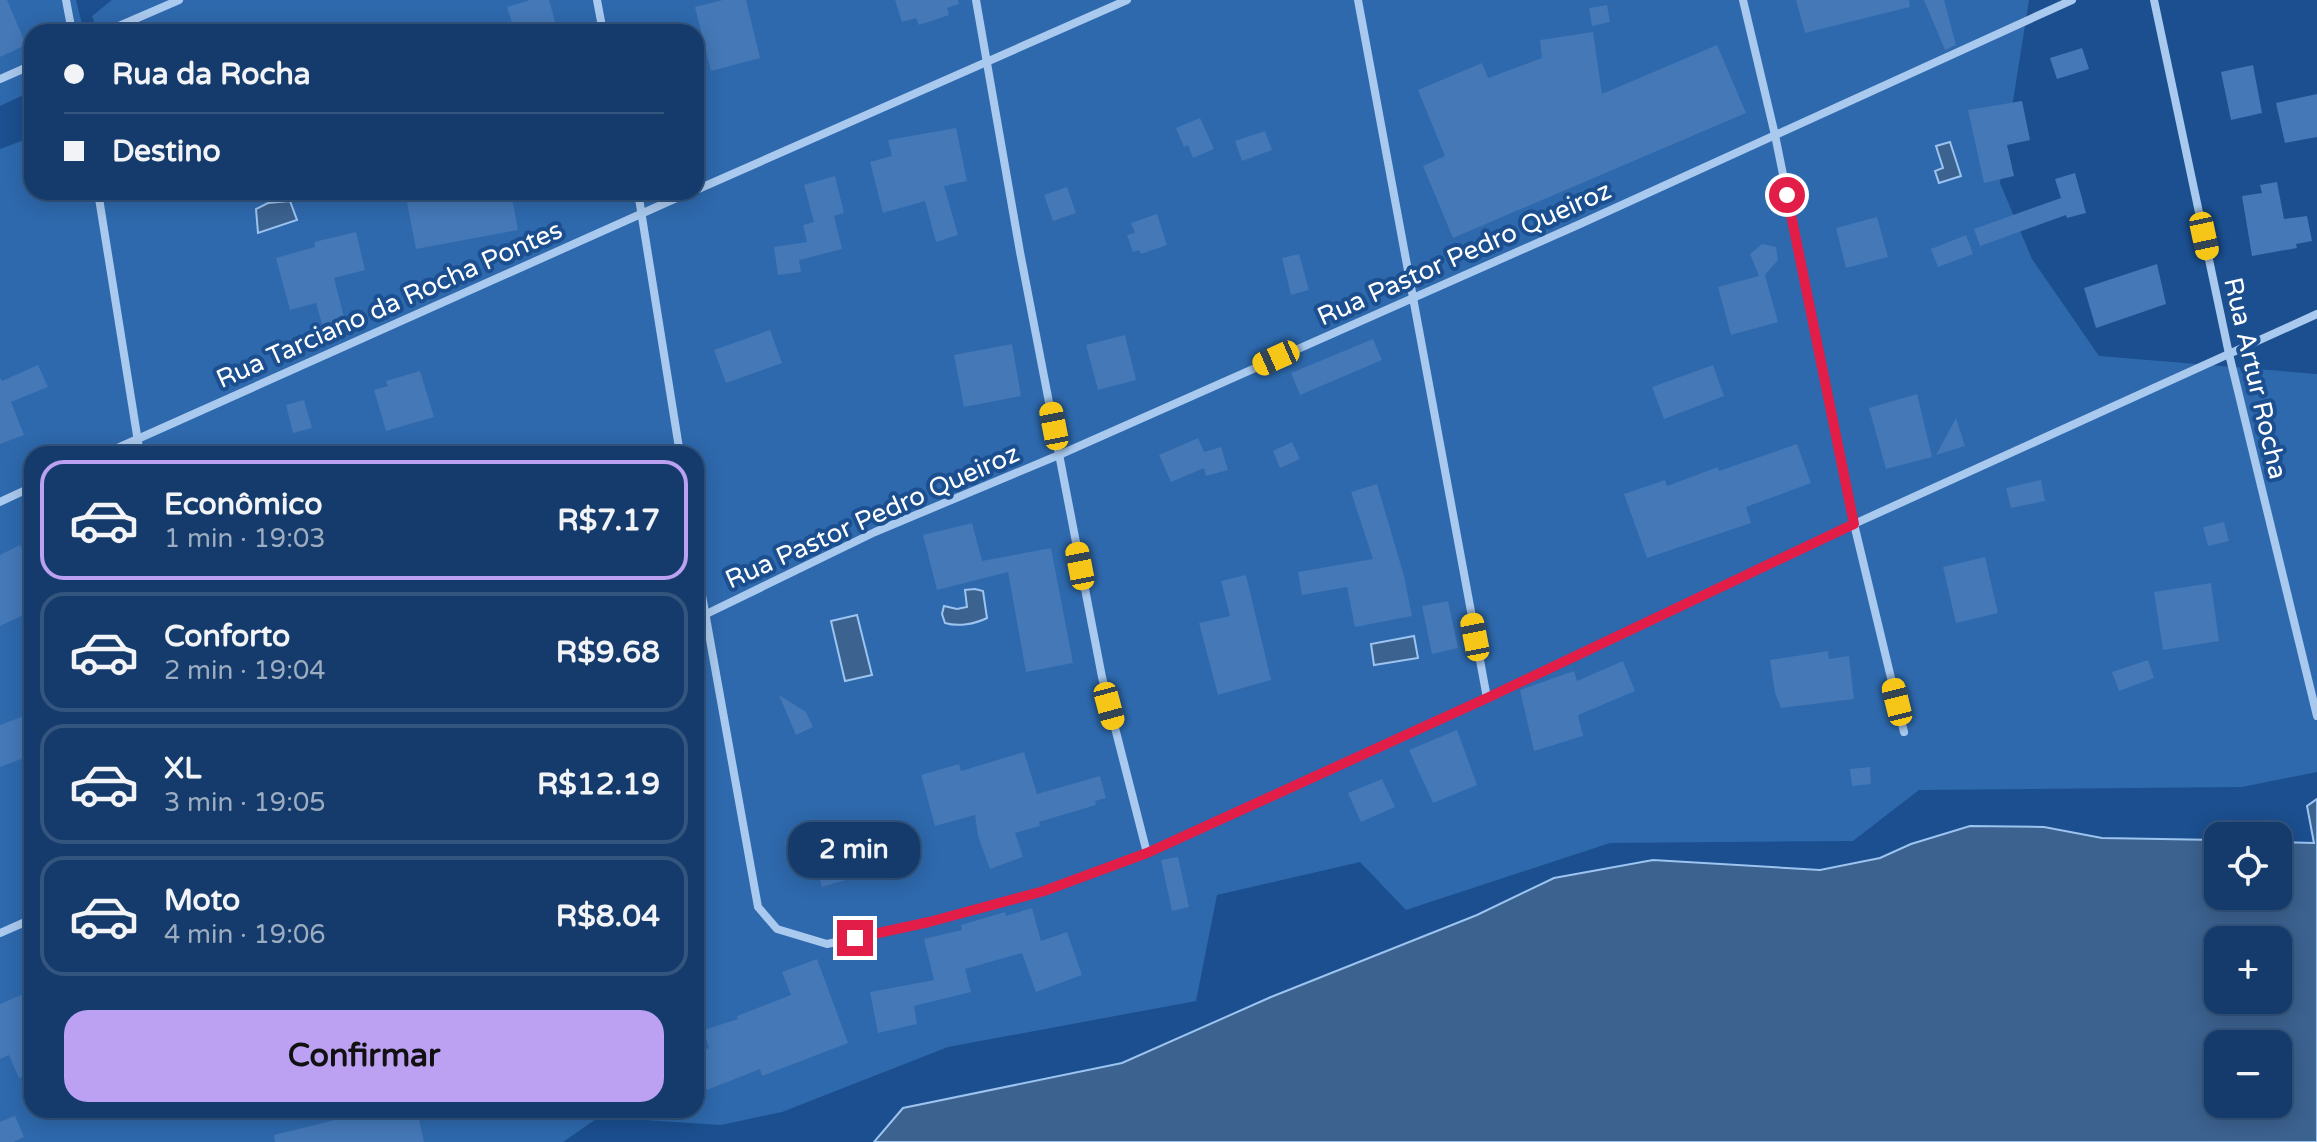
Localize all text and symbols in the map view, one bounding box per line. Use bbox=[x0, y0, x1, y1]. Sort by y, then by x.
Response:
text: Rua da Rocha bbox=[112, 56, 311, 93]
text: Destino bbox=[112, 133, 221, 170]
street label: Rua Pastor Pedro Queiroz bbox=[1312, 175, 1616, 332]
route start bbox=[1769, 177, 1805, 213]
car bbox=[2187, 210, 2221, 262]
street label: Rua Tarciano da Rocha Pontes bbox=[211, 214, 567, 395]
street label: Rua Artur Rocha bbox=[2217, 274, 2294, 482]
car bbox=[1249, 337, 1303, 379]
car bbox=[1038, 400, 1070, 452]
street label: Rua Pastor Pedro Queiroz bbox=[720, 438, 1024, 595]
icon: car bbox=[68, 484, 140, 556]
text: Econômico bbox=[164, 486, 322, 523]
text: R$7.17 bbox=[557, 502, 660, 539]
text: 1 min · 19:03 bbox=[164, 523, 326, 554]
car bbox=[1064, 540, 1096, 592]
car bbox=[1459, 611, 1491, 663]
icon: car bbox=[68, 616, 140, 688]
text: Conforto bbox=[164, 618, 290, 655]
text: R$9.68 bbox=[556, 634, 660, 671]
text: 2 min · 19:04 bbox=[164, 655, 326, 686]
car bbox=[1880, 676, 1914, 728]
car bbox=[1091, 680, 1127, 732]
icon: car bbox=[68, 748, 140, 820]
text: XL bbox=[164, 750, 201, 787]
text: R$12.19 bbox=[537, 766, 660, 803]
text: 3 min · 19:05 bbox=[164, 787, 326, 818]
callout: 2 min bbox=[789, 822, 921, 878]
map controls bbox=[2204, 822, 2292, 1118]
button: locate bbox=[2204, 822, 2292, 910]
text: 2 min bbox=[819, 834, 889, 865]
icon: car bbox=[68, 880, 140, 952]
text: Moto bbox=[164, 882, 240, 919]
text: R$8.04 bbox=[556, 898, 660, 935]
text: 4 min · 19:06 bbox=[164, 919, 326, 950]
route end bbox=[837, 920, 873, 956]
button: + bbox=[2204, 926, 2292, 1014]
button: Confirmar bbox=[64, 1010, 664, 1102]
button: − bbox=[2204, 1030, 2292, 1118]

